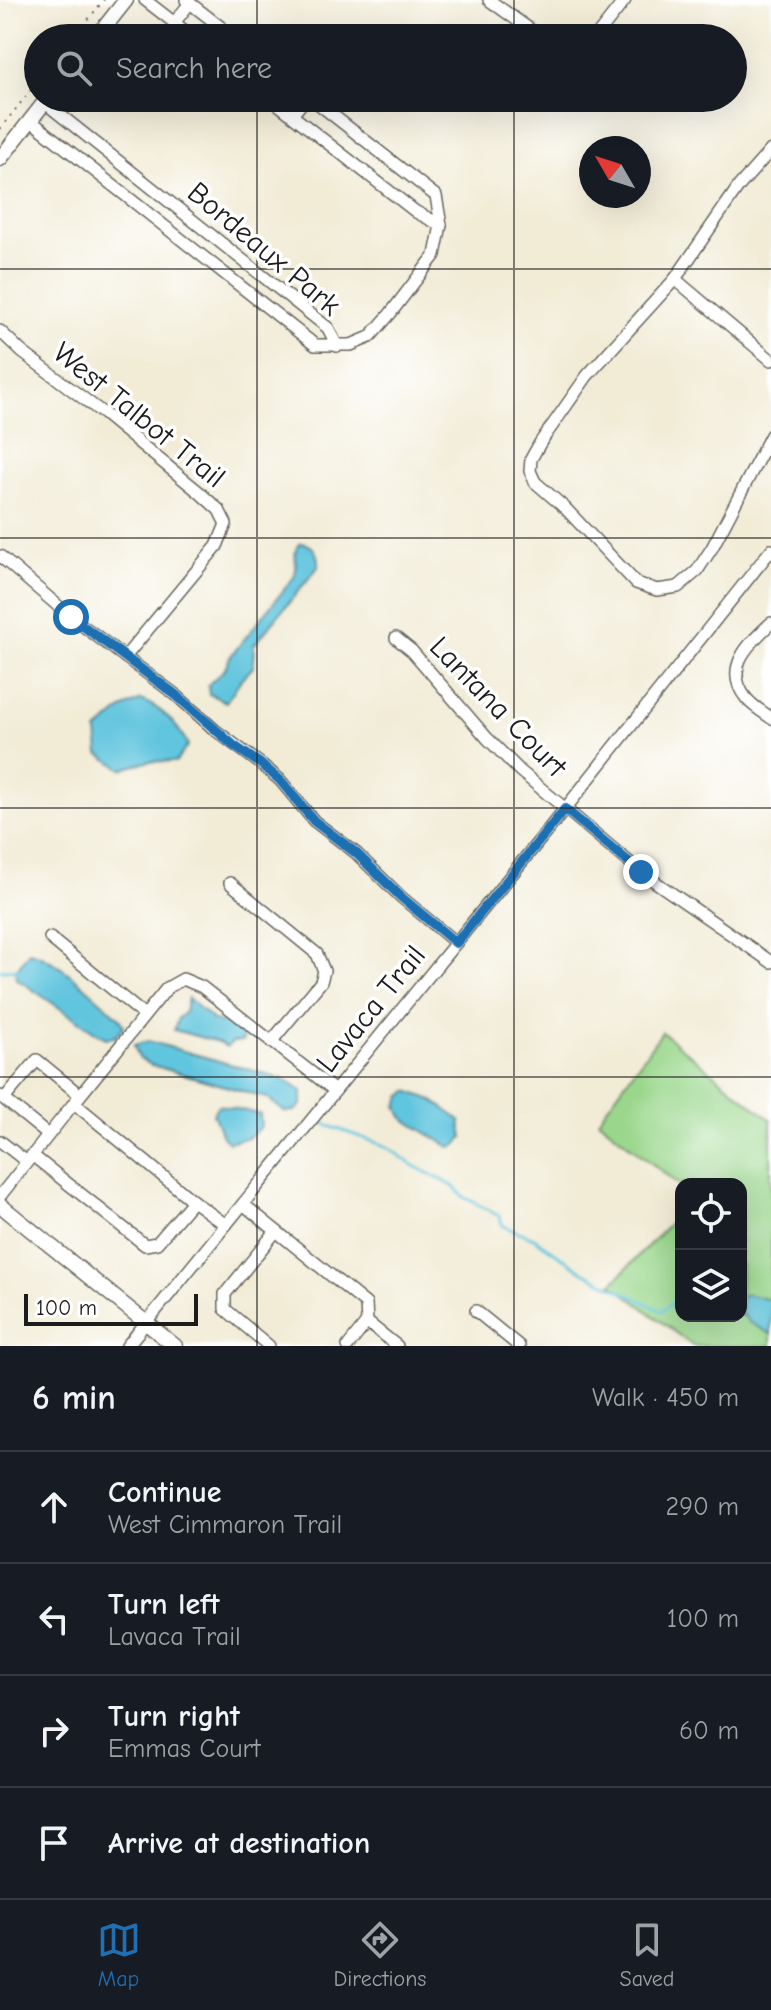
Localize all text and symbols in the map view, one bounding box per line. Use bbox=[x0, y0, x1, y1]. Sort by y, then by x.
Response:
search box bbox=[24, 24, 747, 112]
icon: search bbox=[52, 46, 96, 90]
text: Search here bbox=[116, 51, 272, 86]
north arrow bbox=[579, 136, 651, 208]
street label: Bordeaux Park bbox=[180, 175, 348, 323]
street label: West Talbot Trail bbox=[46, 335, 232, 495]
route start bbox=[53, 599, 89, 635]
street label: Lantana Court bbox=[422, 629, 575, 786]
route end bbox=[623, 854, 659, 890]
street label: Lavaca Trail bbox=[309, 938, 433, 1080]
map controls bbox=[675, 1178, 747, 1322]
button: locate bbox=[675, 1178, 747, 1250]
button: layers bbox=[675, 1250, 747, 1322]
scale bar bbox=[24, 1290, 198, 1326]
text: 100 m bbox=[36, 1295, 97, 1321]
text: 6 min bbox=[32, 1378, 116, 1418]
text: Walk · 450 m bbox=[592, 1383, 739, 1413]
text: Continue bbox=[108, 1475, 222, 1510]
icon: ahead bbox=[32, 1485, 76, 1529]
text: 290 m bbox=[666, 1492, 739, 1522]
text: West Cimmaron Trail bbox=[108, 1510, 342, 1540]
text: Turn left bbox=[108, 1587, 220, 1622]
icon: left bbox=[32, 1597, 76, 1641]
text: 100 m bbox=[667, 1604, 739, 1634]
text: Lavaca Trail bbox=[108, 1622, 241, 1652]
text: Turn right bbox=[108, 1699, 240, 1734]
icon: right bbox=[32, 1709, 76, 1753]
text: 60 m bbox=[679, 1716, 739, 1746]
text: Emmas Court bbox=[108, 1734, 260, 1764]
icon: arrive bbox=[32, 1821, 76, 1865]
text: Arrive at destination bbox=[108, 1826, 370, 1861]
tab: Map bbox=[97, 1918, 141, 1992]
tab: Directions bbox=[334, 1918, 427, 1992]
tab: Saved bbox=[620, 1918, 674, 1992]

